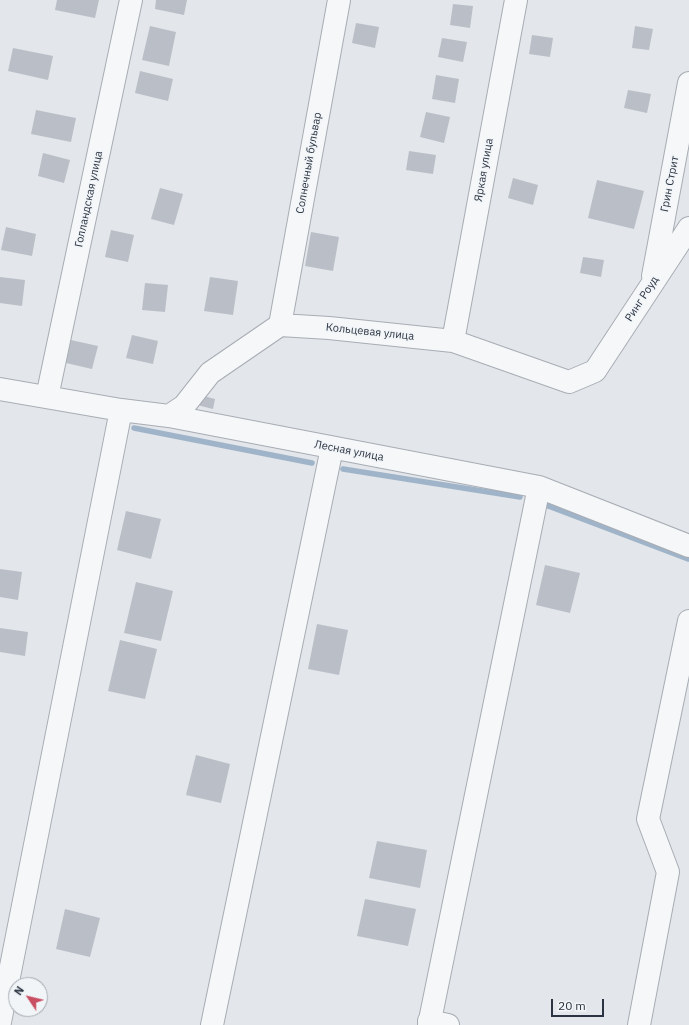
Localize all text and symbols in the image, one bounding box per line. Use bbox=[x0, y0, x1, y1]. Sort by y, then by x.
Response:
street label: Солнечный бульвар bbox=[294, 111, 324, 215]
street label: Яркая улица bbox=[472, 137, 496, 203]
street label: Голландская улица bbox=[72, 150, 106, 248]
street label: Грин Стрит bbox=[658, 155, 682, 213]
street label: Ринг Роуд bbox=[622, 274, 662, 324]
street label: Кольцевая улица bbox=[325, 321, 415, 343]
street label: Лесная улица bbox=[313, 438, 385, 464]
north arrow bbox=[8, 977, 48, 1017]
text: N bbox=[11, 983, 27, 998]
scale bar bbox=[553, 991, 606, 1017]
text: 20 m bbox=[558, 998, 586, 1013]

